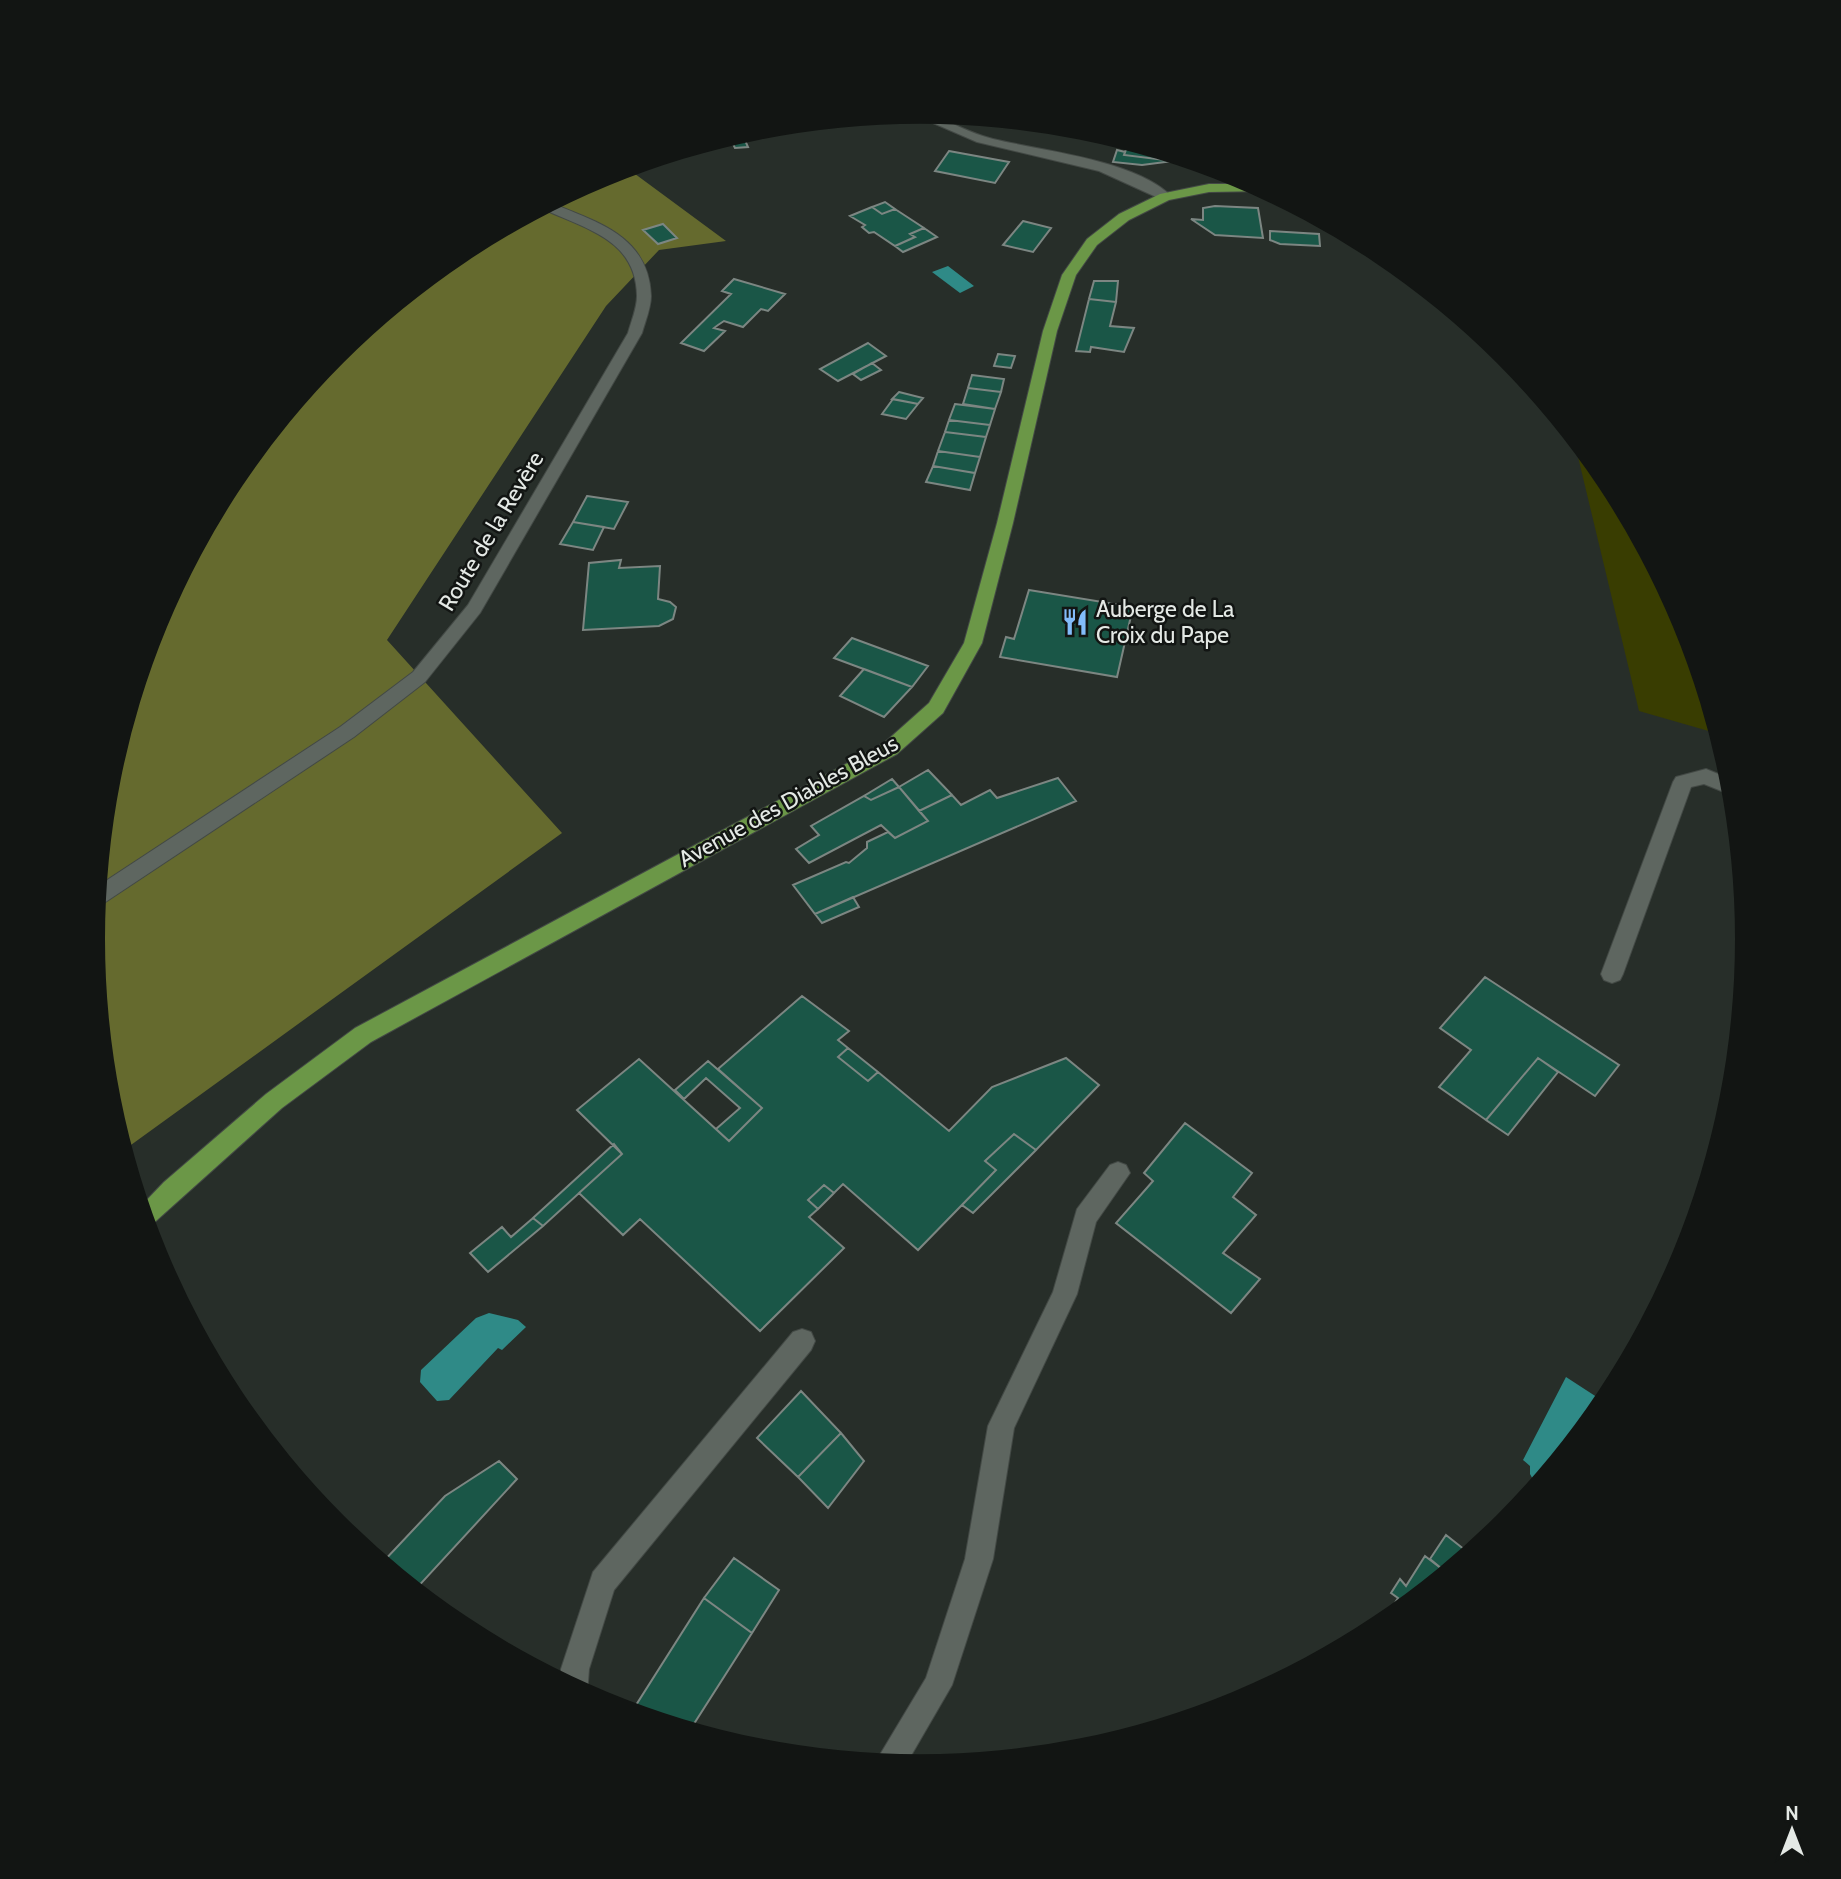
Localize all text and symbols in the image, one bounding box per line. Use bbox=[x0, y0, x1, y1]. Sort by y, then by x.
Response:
street label: Route de la Revère bbox=[432, 446, 550, 616]
place label: Auberge de La Croix du Pape bbox=[1096, 595, 1234, 649]
restaurant icon: Auberge de La Croix du Pape bbox=[1060, 607, 1090, 637]
street label: Avenue des Diables Bleus bbox=[673, 729, 903, 873]
north arrow bbox=[1757, 1795, 1827, 1865]
text: N bbox=[1785, 1802, 1799, 1825]

